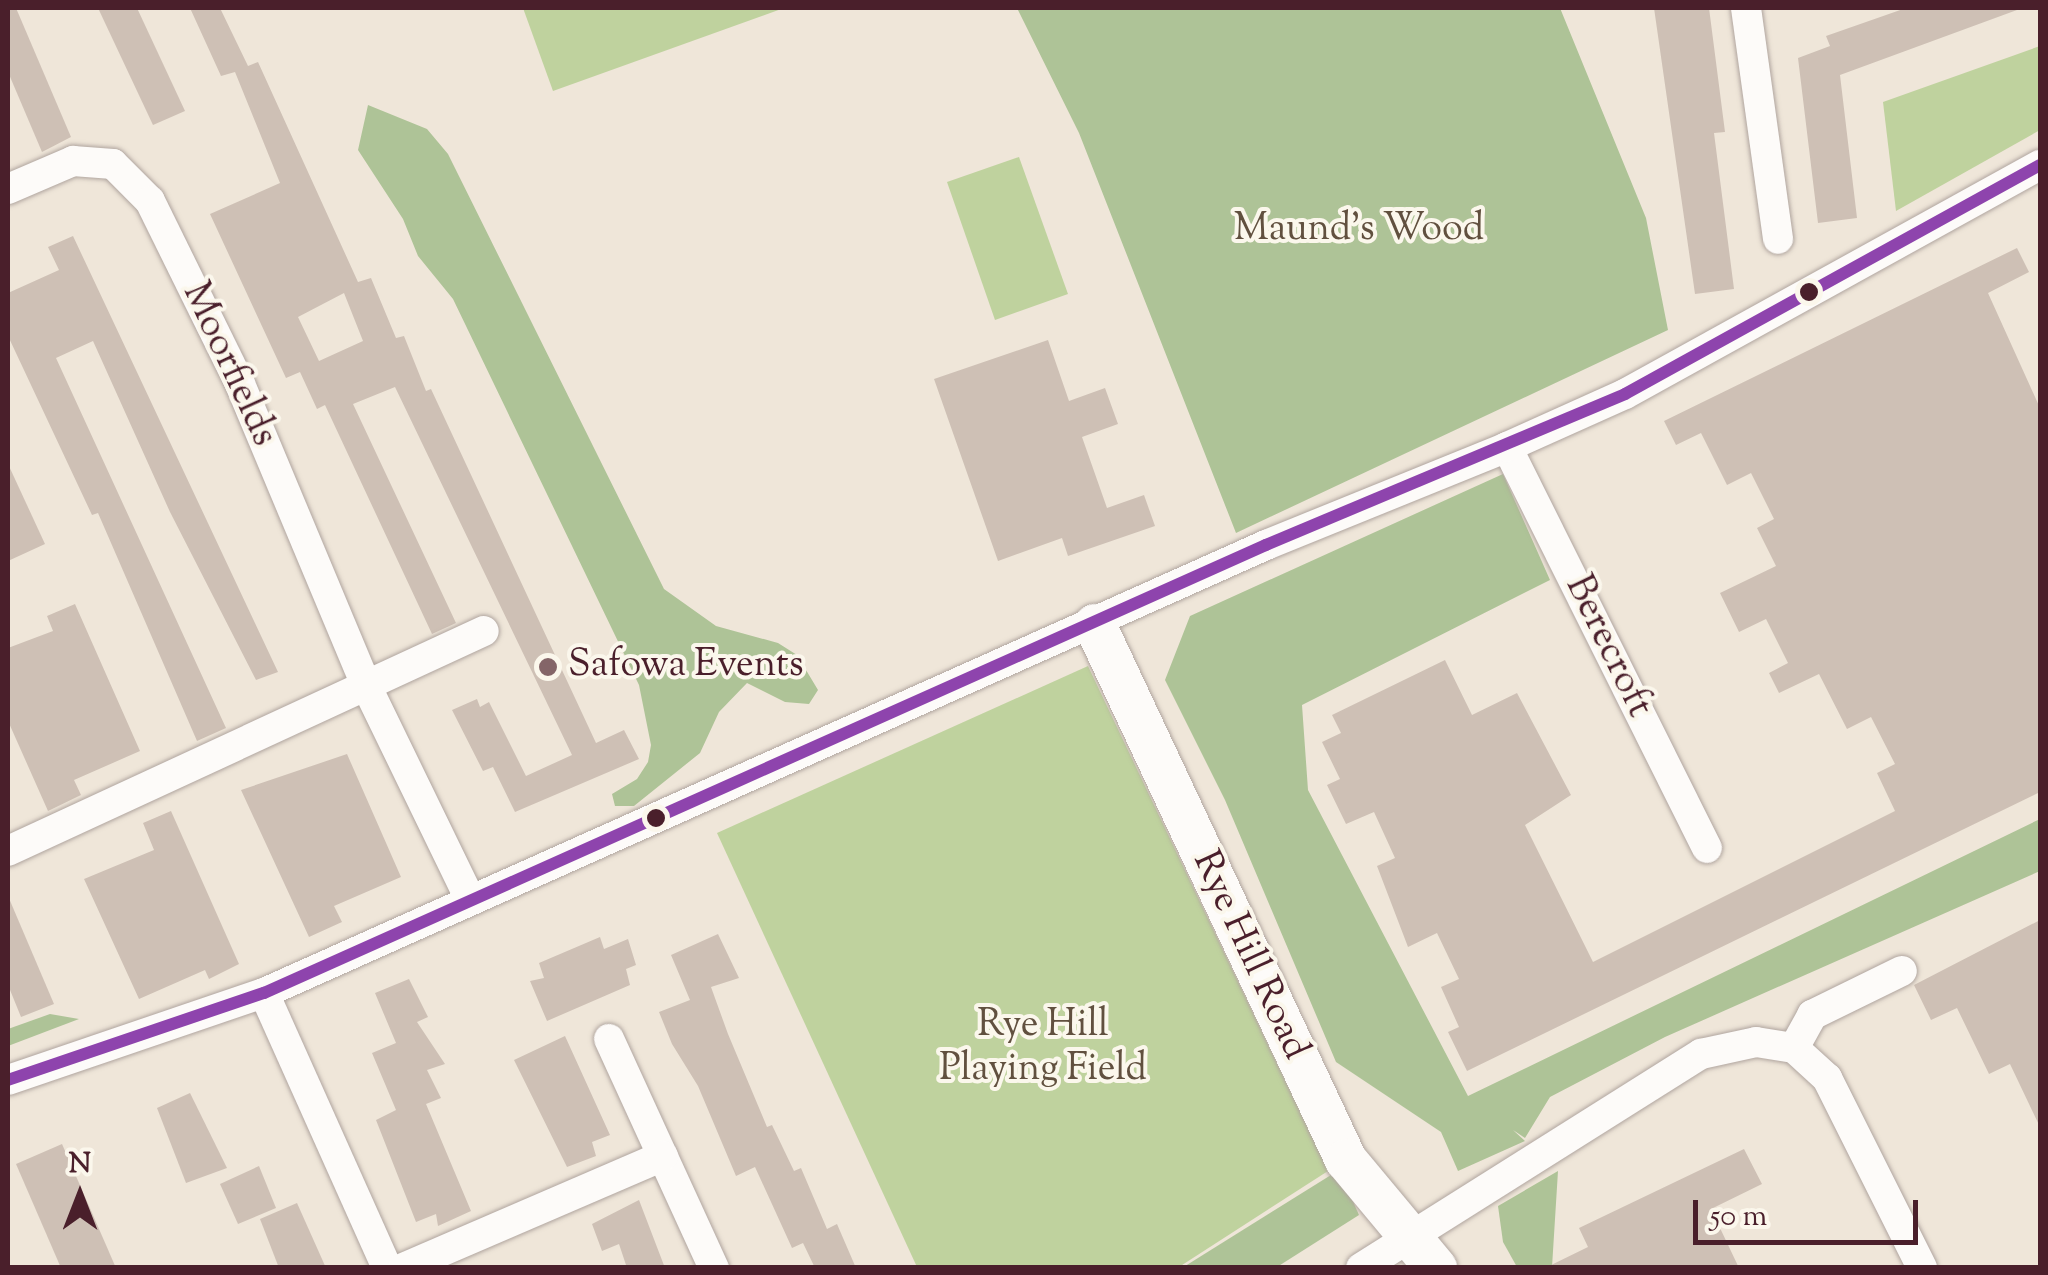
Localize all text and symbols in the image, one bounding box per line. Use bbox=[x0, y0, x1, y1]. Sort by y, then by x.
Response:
park label: Maund's Wood bbox=[1234, 208, 1484, 254]
street label: Moorfields bbox=[170, 276, 286, 454]
unlabelled marker bbox=[1799, 282, 1819, 302]
street label: Berecroft bbox=[1553, 569, 1661, 725]
place label: Safowa Events bbox=[568, 644, 804, 690]
marker: Safowa Events bbox=[537, 656, 559, 678]
unlabelled marker bbox=[646, 808, 666, 828]
street label: Rye Hill Road bbox=[1181, 844, 1317, 1068]
park label: Rye Hill Playing Field bbox=[939, 1004, 1147, 1094]
north arrow bbox=[30, 1145, 130, 1245]
text: N bbox=[69, 1145, 91, 1185]
scale bar bbox=[1698, 1180, 1923, 1242]
text: 50 m bbox=[1710, 1196, 1767, 1239]

